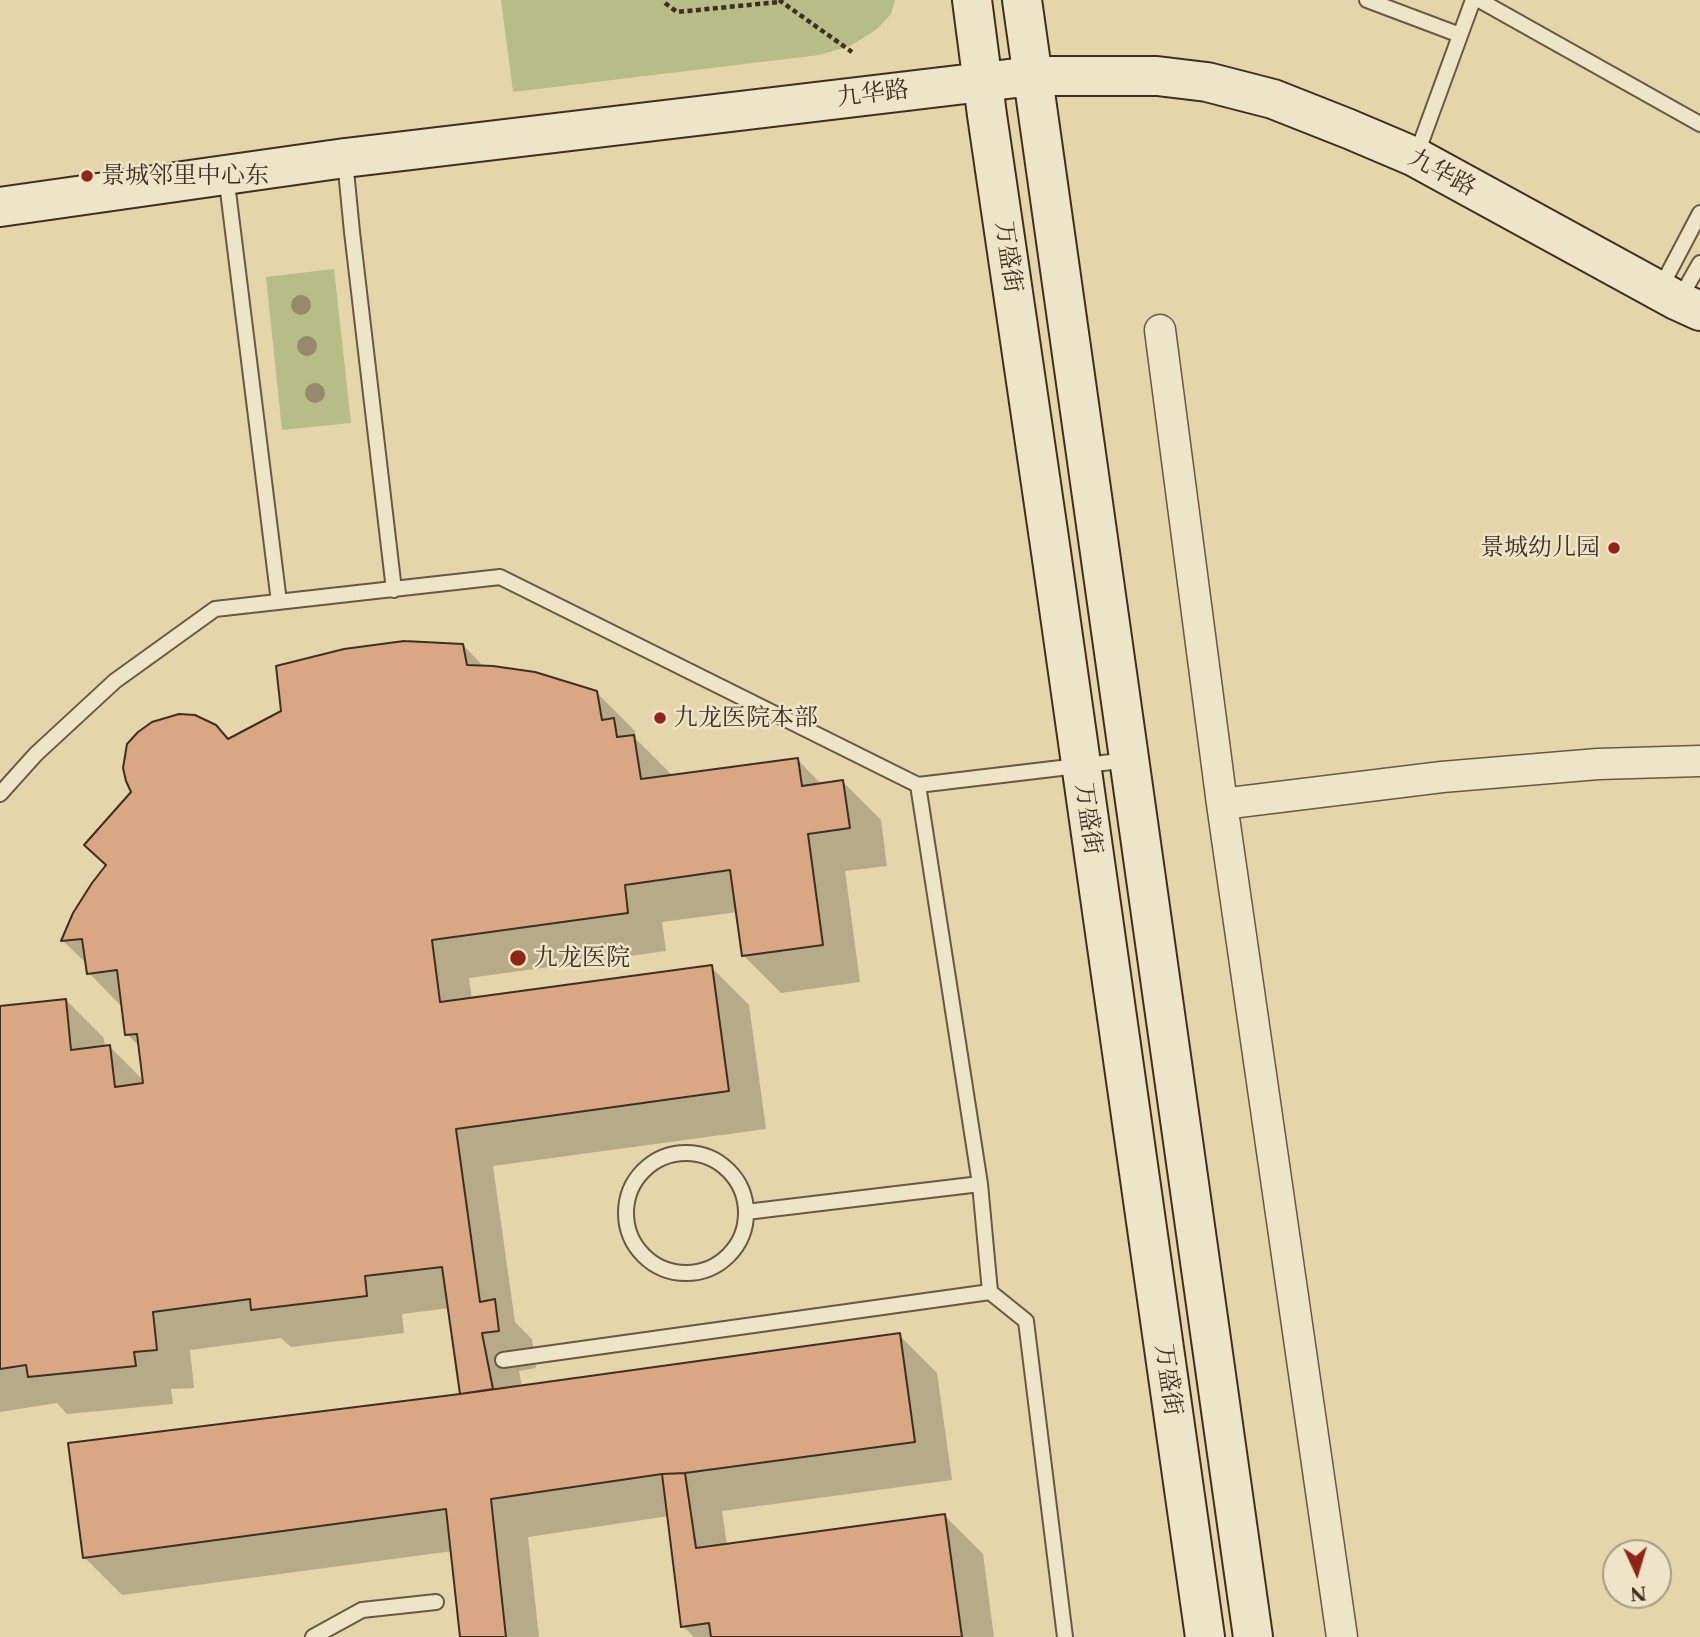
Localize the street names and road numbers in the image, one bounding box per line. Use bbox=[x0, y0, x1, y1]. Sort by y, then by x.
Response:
street label: 九华路 bbox=[836, 75, 910, 113]
street label: 九华路 bbox=[1403, 143, 1481, 203]
street label: 万盛街 bbox=[989, 219, 1027, 295]
street label: 万盛街 bbox=[1069, 781, 1107, 857]
street label: 万盛街 bbox=[1149, 1342, 1187, 1418]

